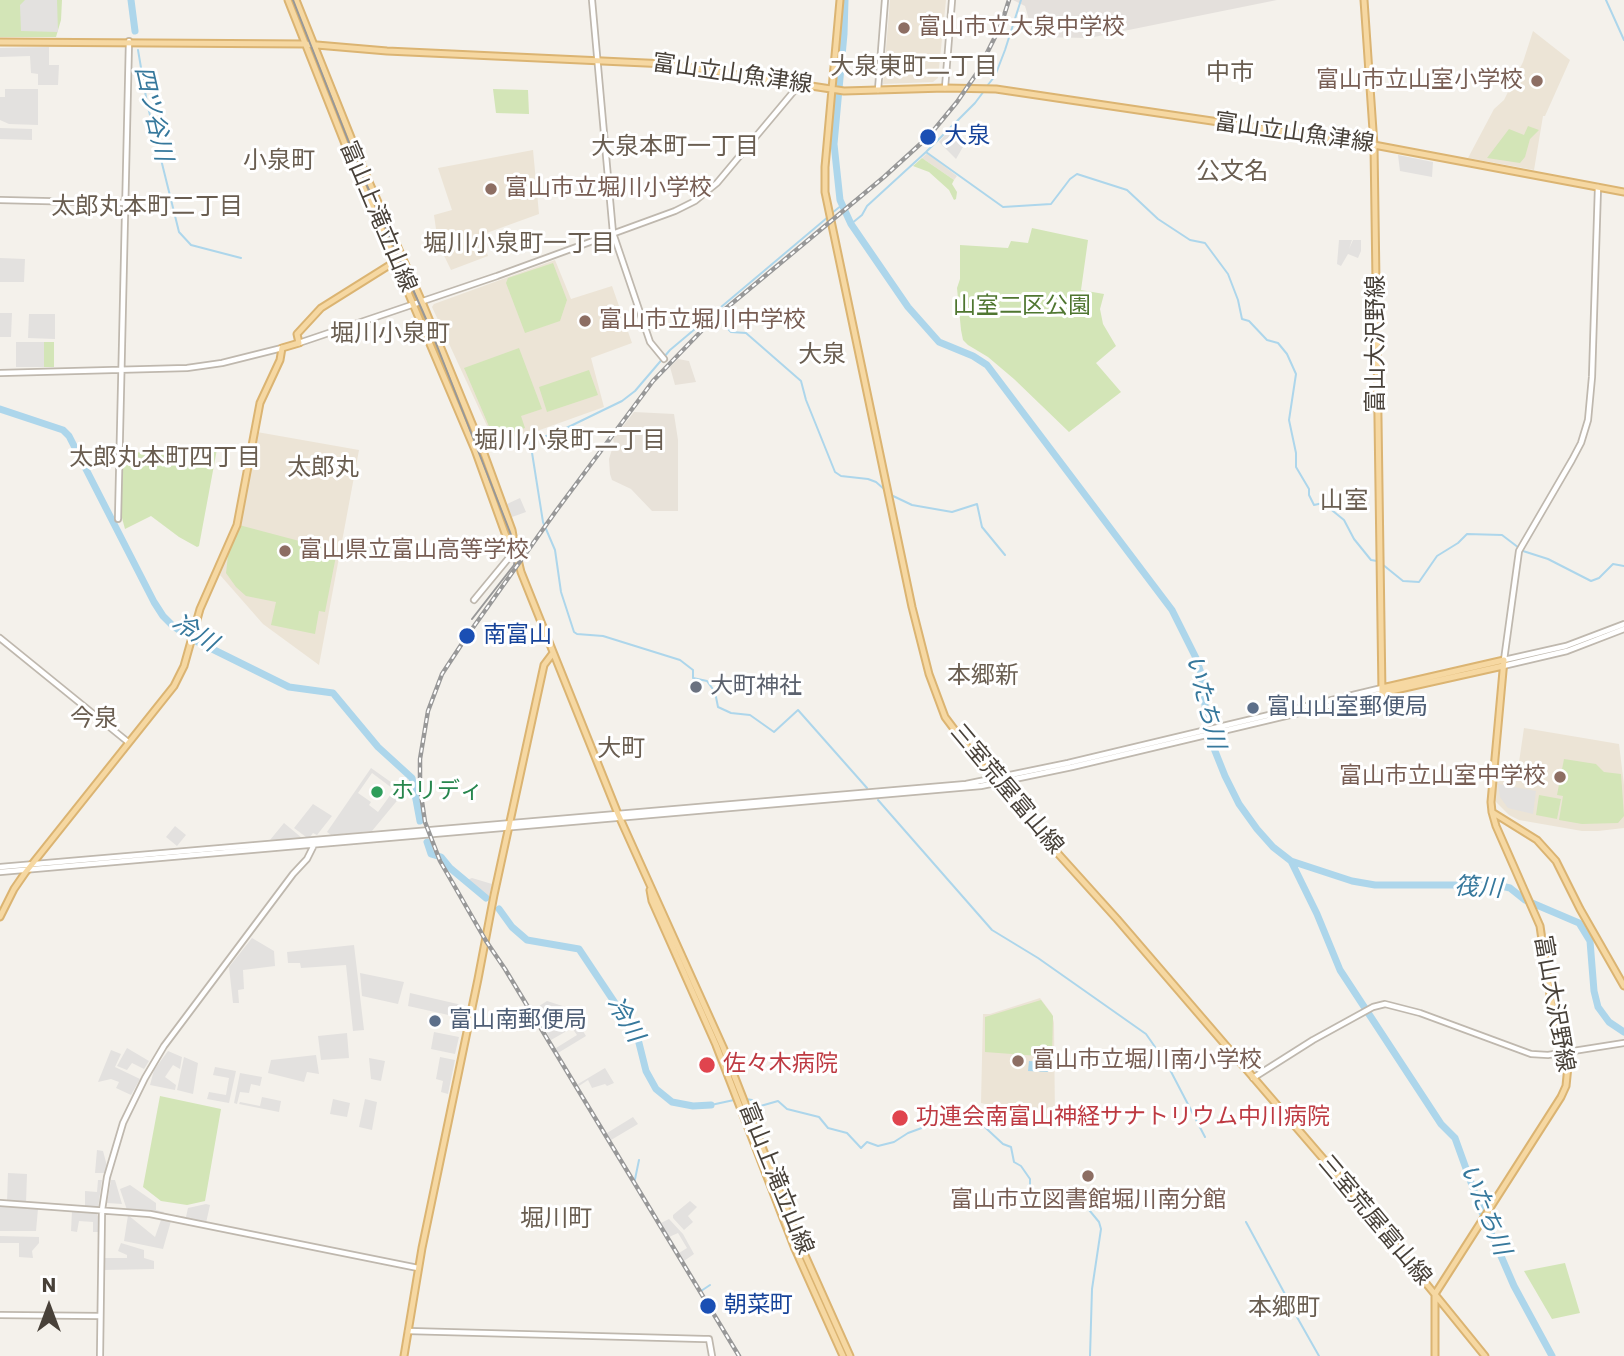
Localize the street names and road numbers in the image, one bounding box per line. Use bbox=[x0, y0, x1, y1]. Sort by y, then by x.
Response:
street label: 富山立山魚津線 bbox=[650, 50, 814, 100]
street label: 富山立山魚津線 bbox=[1212, 109, 1376, 159]
street label: 富山上滝立山線 bbox=[333, 138, 421, 296]
street label: 富山大沢野線 bbox=[1363, 275, 1391, 413]
street label: 三室荒屋富山線 bbox=[944, 719, 1068, 861]
street label: 富山大沢野線 bbox=[1527, 934, 1579, 1074]
street label: 富山上滝立山線 bbox=[732, 1099, 818, 1259]
street label: 三室荒屋富山線 bbox=[1312, 1150, 1436, 1292]

